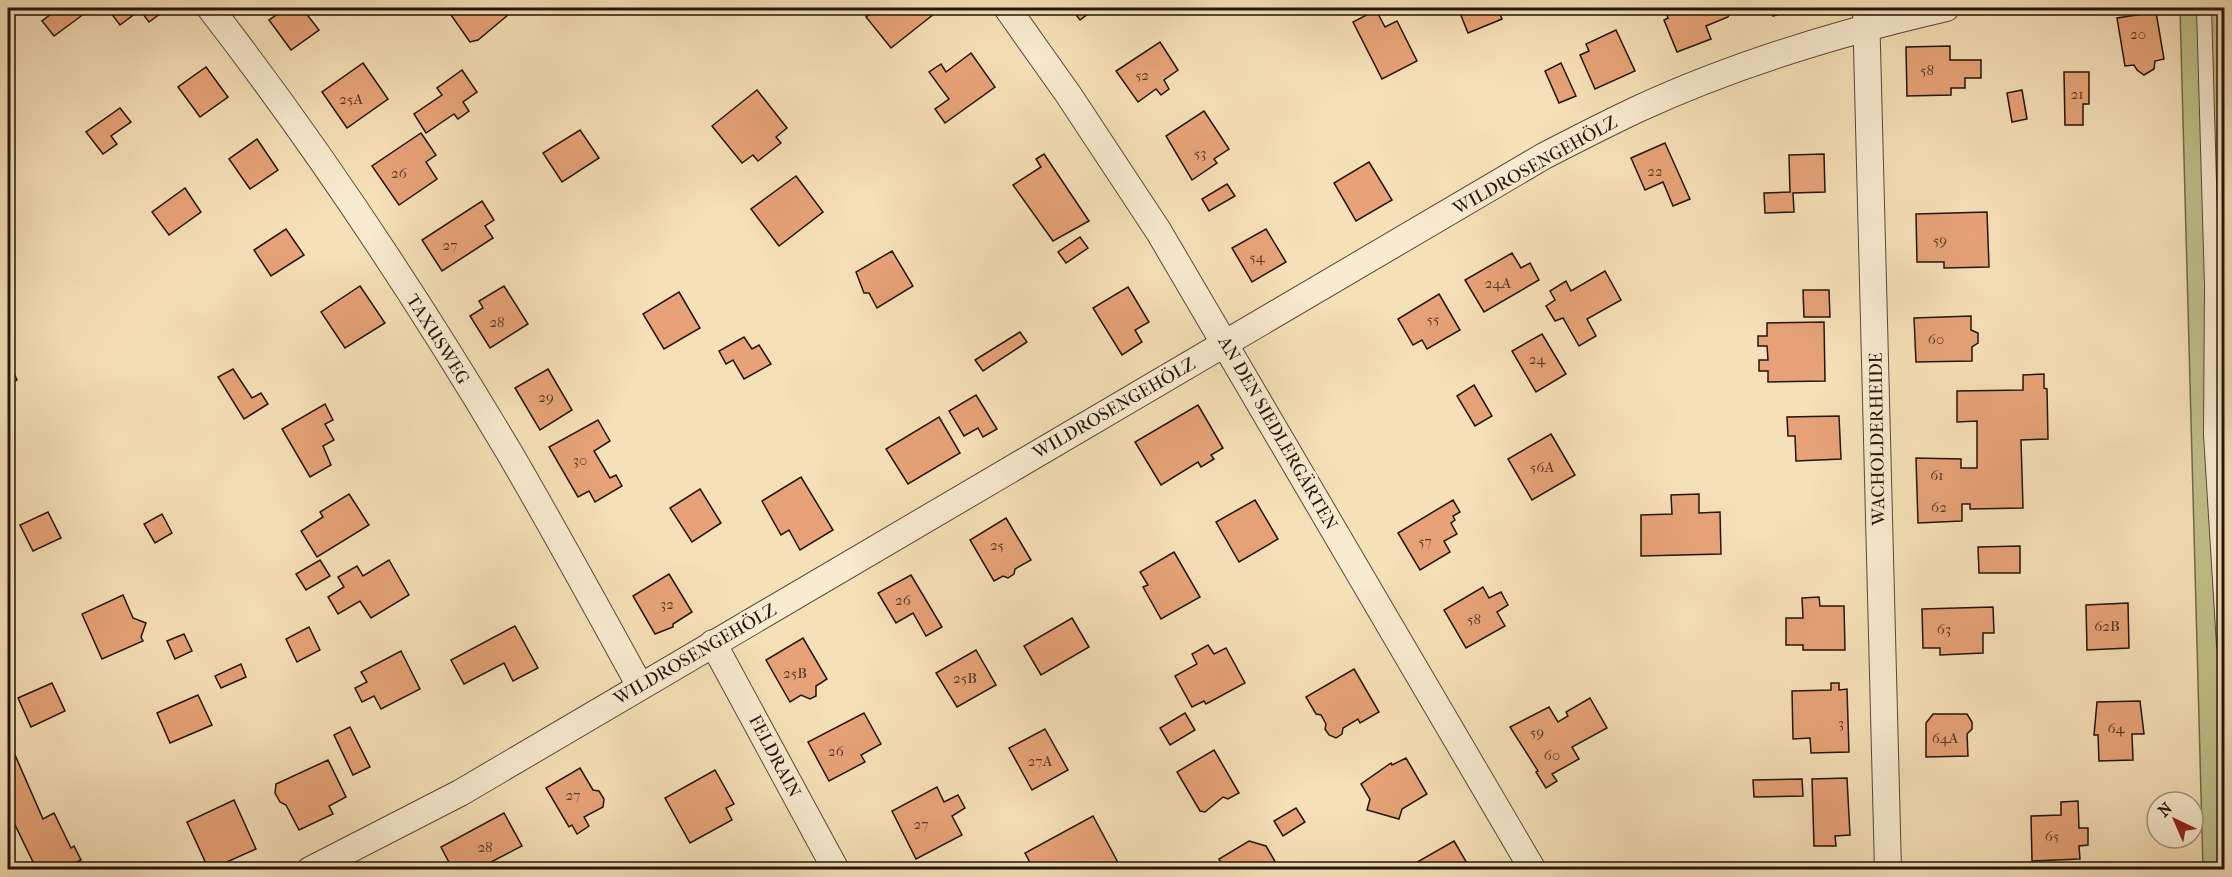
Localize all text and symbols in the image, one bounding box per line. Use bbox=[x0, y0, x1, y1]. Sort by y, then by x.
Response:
house number: 20 bbox=[2130, 25, 2146, 43]
house number: 58 bbox=[1920, 61, 1934, 79]
house number: 52 bbox=[1135, 66, 1149, 84]
house number: 21 bbox=[2070, 85, 2084, 103]
house number: 25A bbox=[339, 90, 363, 108]
street label: WILDROSENGEHÖLZ bbox=[1448, 111, 1621, 220]
house number: 53 bbox=[1194, 144, 1206, 162]
house number: 22 bbox=[1647, 162, 1663, 180]
house number: 26 bbox=[391, 164, 408, 182]
house number: 59 bbox=[1933, 231, 1947, 249]
house number: 27 bbox=[443, 236, 457, 254]
house number: 54 bbox=[1249, 248, 1266, 266]
house number: 24A bbox=[1485, 274, 1511, 292]
street label: TAXUSWEG bbox=[402, 290, 474, 388]
house number: 55 bbox=[1427, 310, 1439, 328]
house number: 28 bbox=[489, 313, 505, 331]
house number: 60 bbox=[1928, 330, 1944, 348]
street label: AN DEN SIEDLERGÄRTEN bbox=[1213, 331, 1343, 534]
house number: 24 bbox=[1529, 350, 1546, 368]
street label: WILDROSENGEHÖLZ bbox=[1028, 352, 1199, 464]
street label: WACHOLDERHEIDE bbox=[1865, 352, 1890, 527]
house number: 29 bbox=[538, 388, 554, 406]
house number: 30 bbox=[573, 451, 587, 469]
house number: 56A bbox=[1530, 458, 1554, 476]
house number: 61 bbox=[1930, 466, 1944, 484]
house number: 62 bbox=[1931, 498, 1947, 516]
house number: 57 bbox=[1418, 532, 1432, 550]
house number: 25 bbox=[990, 536, 1004, 554]
house number: 26 bbox=[895, 591, 912, 609]
house number: 32 bbox=[660, 595, 674, 613]
street label: WILDROSENGEHÖLZ bbox=[609, 598, 780, 710]
house number: 58 bbox=[1467, 610, 1481, 628]
house number: 62B bbox=[2094, 617, 2120, 635]
house number: 63 bbox=[1937, 620, 1951, 638]
house number: 25B bbox=[783, 664, 807, 682]
house number: 25B bbox=[953, 669, 977, 687]
street label: FELDRAIN bbox=[744, 711, 805, 801]
house number: 3 bbox=[1838, 714, 1844, 732]
house number: 64 bbox=[2108, 719, 2126, 737]
house number: 59 bbox=[1530, 723, 1544, 741]
house number: 64A bbox=[1932, 729, 1959, 747]
house number: 26 bbox=[828, 742, 845, 760]
house number: 60 bbox=[1544, 746, 1560, 764]
house number: 27A bbox=[1028, 752, 1053, 770]
house number: 27 bbox=[566, 786, 580, 804]
north arrow bbox=[2145, 790, 2205, 850]
text: N bbox=[2154, 798, 2177, 821]
house number: 27 bbox=[914, 815, 928, 833]
house number: 65 bbox=[2045, 827, 2059, 845]
house number: 28 bbox=[477, 838, 493, 856]

